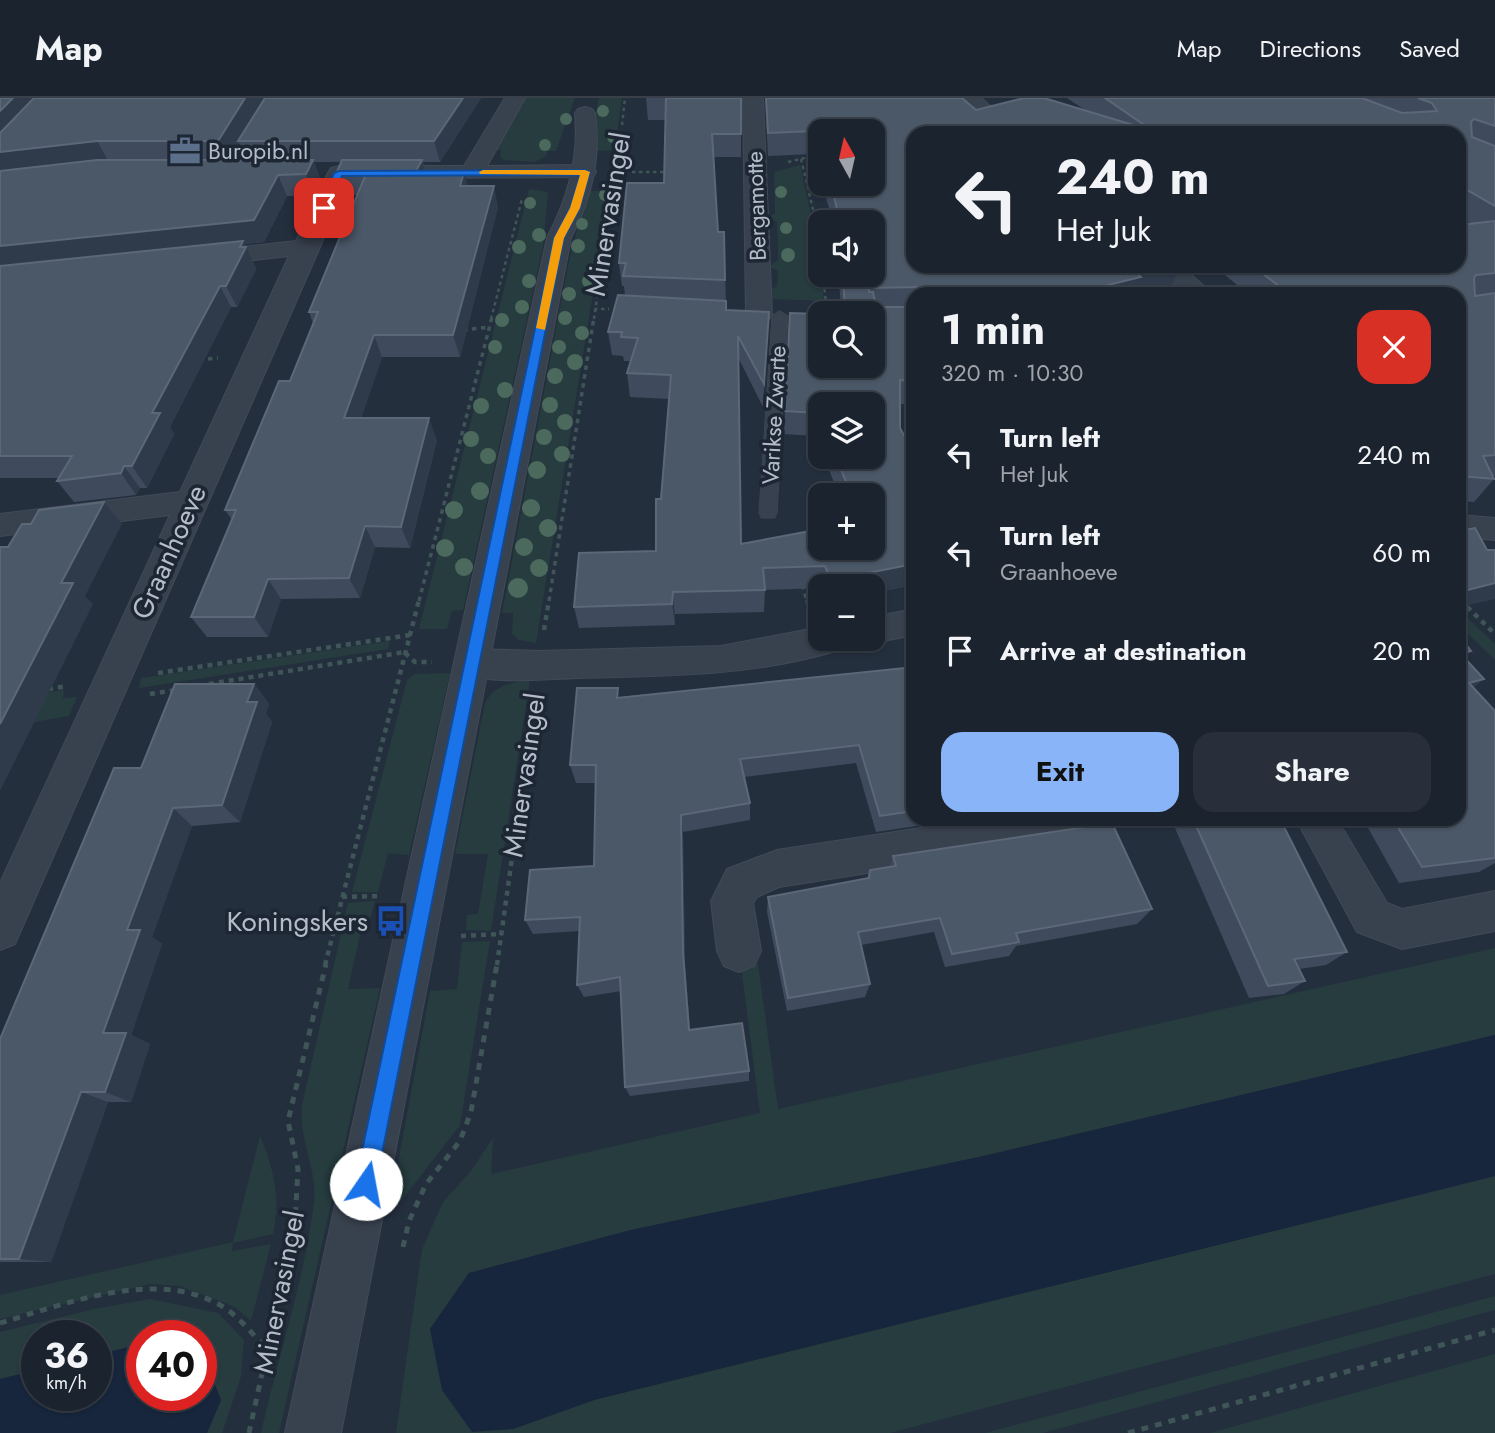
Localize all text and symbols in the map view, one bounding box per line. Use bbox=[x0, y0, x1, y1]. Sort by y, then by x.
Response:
text: Map bbox=[35, 25, 103, 72]
text: Map bbox=[1177, 31, 1222, 66]
text: Directions bbox=[1260, 31, 1361, 66]
text: Saved bbox=[1399, 31, 1460, 66]
north arrow bbox=[808, 119, 886, 196]
map controls bbox=[808, 119, 885, 651]
street label: Minervasingel bbox=[575, 129, 641, 299]
office icon: Buropib.nl bbox=[168, 134, 202, 168]
place label: Buropib.nl bbox=[208, 134, 308, 168]
text: 240 m bbox=[1056, 142, 1210, 212]
street label: Bergamotte bbox=[737, 150, 775, 261]
icon: left bbox=[941, 154, 1032, 245]
pin bbox=[294, 178, 354, 238]
icon: arrive bbox=[305, 189, 343, 227]
text: Het Juk bbox=[1056, 207, 1151, 253]
button: sound bbox=[808, 210, 885, 287]
text: 1 min bbox=[941, 299, 1045, 360]
button: search bbox=[808, 301, 885, 378]
button: close bbox=[1357, 310, 1431, 384]
street label: Varikse Zwarte bbox=[753, 344, 795, 485]
text: 320 m · 10:30 bbox=[941, 356, 1083, 390]
button: layers bbox=[808, 392, 885, 469]
text: Turn left bbox=[1000, 419, 1100, 457]
icon: left bbox=[941, 436, 979, 474]
text: 240 m bbox=[1357, 436, 1431, 474]
text: Het Juk bbox=[1000, 457, 1068, 491]
street label: Graanhoeve bbox=[121, 478, 217, 626]
button: + bbox=[808, 483, 885, 560]
text: Turn left bbox=[1000, 517, 1100, 555]
icon: left bbox=[941, 534, 979, 572]
text: 60 m bbox=[1372, 534, 1431, 572]
text: Graanhoeve bbox=[1000, 555, 1118, 589]
button: − bbox=[808, 574, 885, 651]
icon: arrive bbox=[941, 632, 979, 670]
text: Arrive at destination bbox=[1000, 632, 1247, 670]
text: 20 m bbox=[1373, 632, 1431, 670]
street label: Minervasingel bbox=[492, 690, 556, 860]
button: Exit bbox=[941, 732, 1179, 812]
button: Share bbox=[1193, 732, 1431, 812]
place label: Koningskers bbox=[227, 901, 368, 942]
bus stop icon: Koningskers bbox=[374, 904, 408, 938]
position arrow bbox=[329, 1147, 403, 1221]
street label: Minervasingel bbox=[243, 1207, 315, 1377]
speed limit sign: 40 bbox=[126, 1320, 217, 1411]
text: 36 bbox=[44, 1331, 89, 1381]
text: km/h bbox=[46, 1370, 87, 1396]

